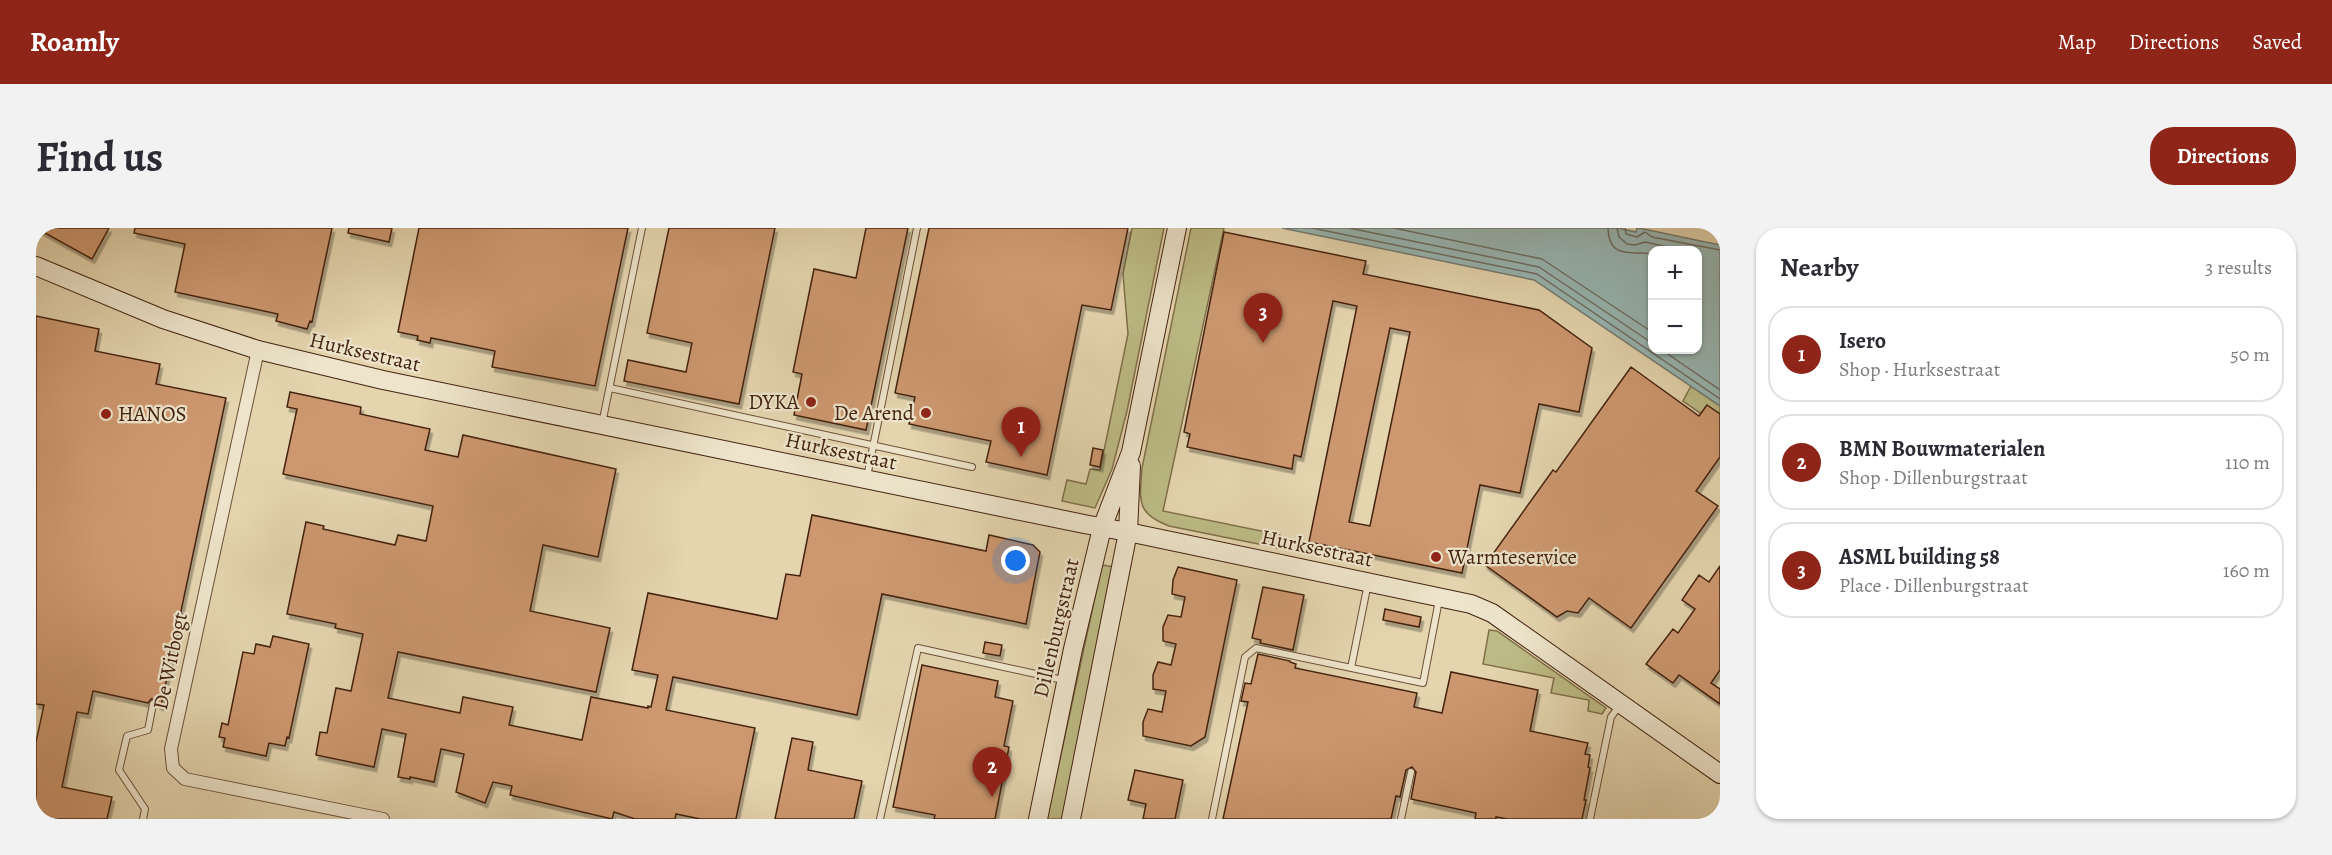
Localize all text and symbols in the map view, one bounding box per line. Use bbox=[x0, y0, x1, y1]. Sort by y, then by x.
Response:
text: Roamly bbox=[30, 23, 119, 61]
text: Map bbox=[2058, 28, 2096, 56]
text: Directions bbox=[2129, 28, 2219, 56]
text: Saved bbox=[2252, 28, 2302, 56]
button: Directions bbox=[2150, 127, 2296, 185]
text: Find us bbox=[36, 128, 163, 185]
map controls bbox=[1648, 246, 1702, 354]
button: + bbox=[1648, 246, 1702, 300]
text: Nearby bbox=[1780, 250, 1859, 285]
text: 3 results bbox=[2205, 254, 2272, 281]
pin: 3 bbox=[1244, 294, 1282, 343]
button: − bbox=[1648, 300, 1702, 354]
street label: Hurksestraat bbox=[307, 326, 423, 378]
text: Isero bbox=[1839, 326, 1886, 356]
text: 1 bbox=[1798, 341, 1805, 368]
text: 50 m bbox=[2230, 341, 2270, 368]
text: Shop · Hurksestraat bbox=[1839, 356, 2000, 383]
place label: DYKA bbox=[748, 388, 800, 416]
marker: DYKA bbox=[804, 395, 818, 409]
place label: De Arend bbox=[834, 399, 915, 427]
place label: HANOS bbox=[118, 400, 187, 428]
marker: De Arend bbox=[919, 406, 933, 420]
marker: HANOS bbox=[99, 407, 113, 421]
pin: 1 bbox=[1002, 408, 1040, 457]
street label: Hurksestraat bbox=[783, 426, 899, 476]
text: BMN Bouwmaterialen bbox=[1839, 434, 2045, 464]
text: 2 bbox=[1797, 449, 1806, 476]
text: 110 m bbox=[2225, 449, 2270, 476]
text: Shop · Dillenburgstraat bbox=[1839, 464, 2028, 491]
street label: Hurksestraat bbox=[1259, 523, 1375, 573]
text: ASML building 58 bbox=[1839, 542, 2000, 572]
place label: Warmteservice bbox=[1447, 543, 1577, 571]
your location bbox=[1001, 546, 1030, 575]
marker: Warmteservice bbox=[1429, 550, 1443, 564]
street label: Dillenburgstraat bbox=[1026, 556, 1086, 700]
text: 3 bbox=[1797, 557, 1806, 584]
text: 160 m bbox=[2223, 557, 2270, 584]
text: Place · Dillenburgstraat bbox=[1839, 572, 2029, 599]
street label: De Witbogt bbox=[146, 610, 194, 712]
pin: 2 bbox=[972, 748, 1012, 797]

